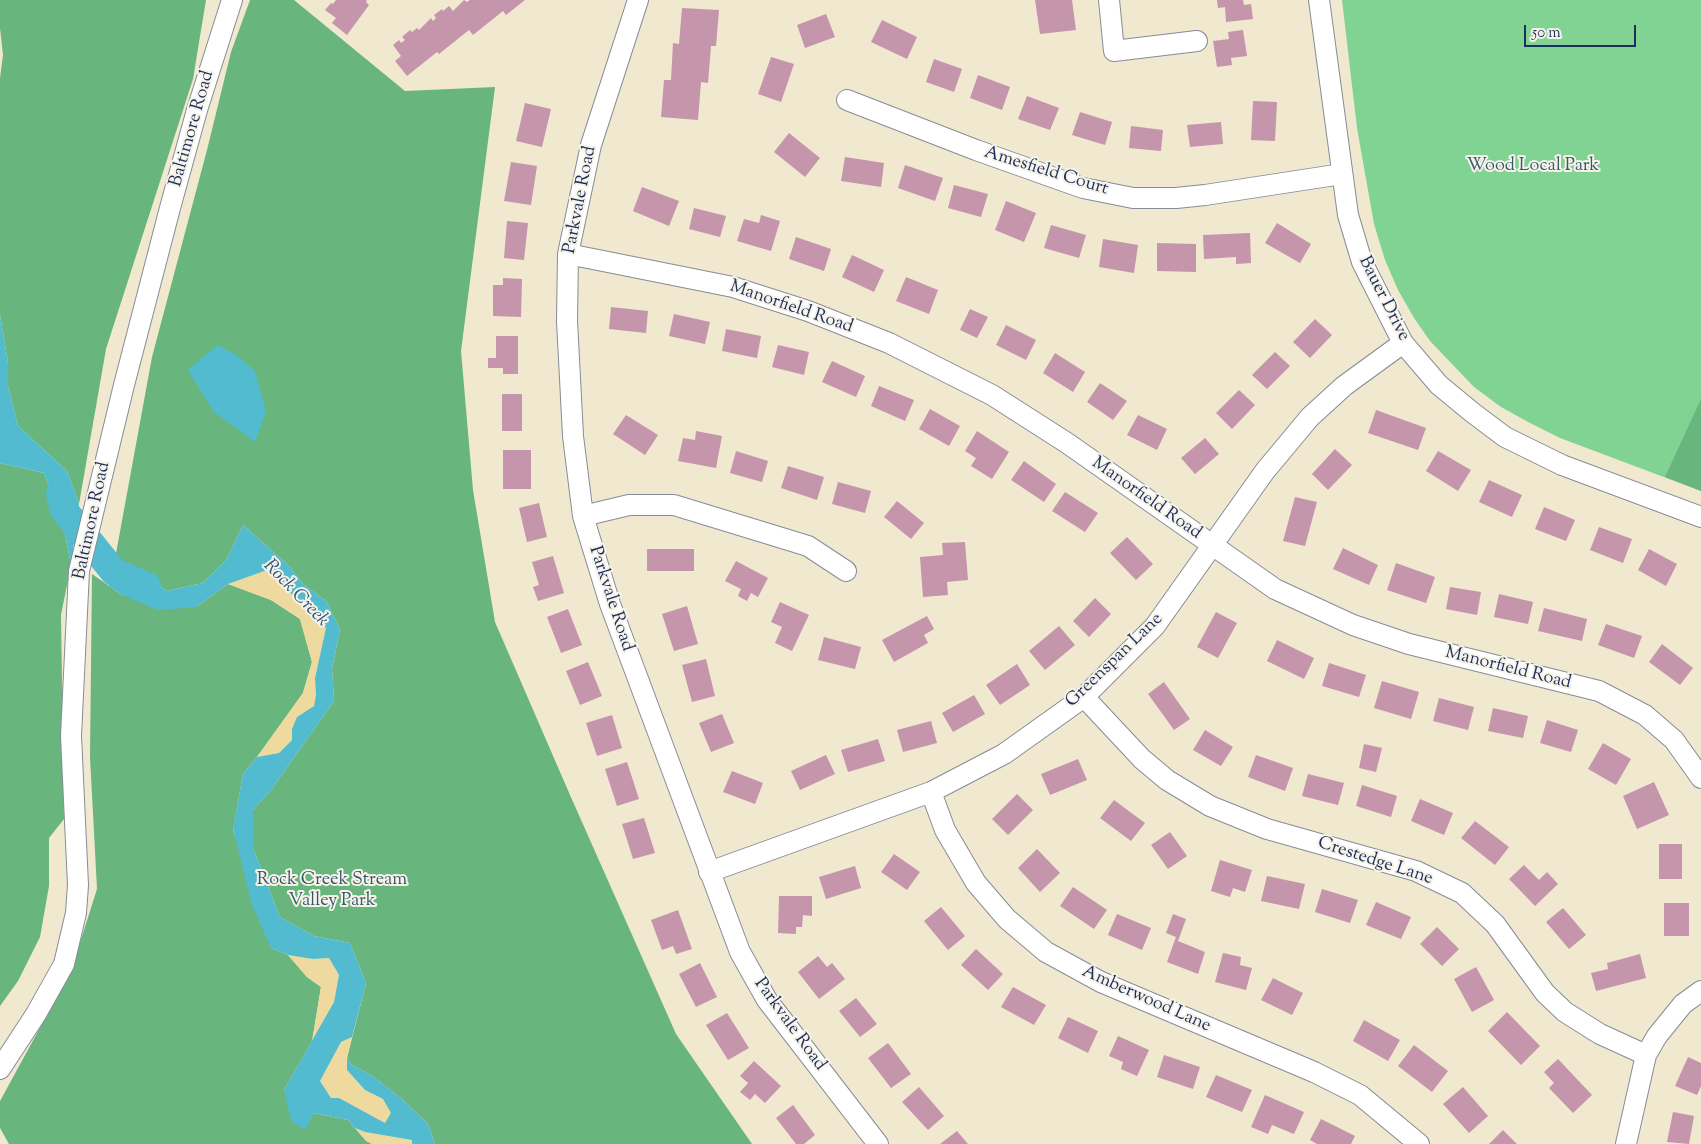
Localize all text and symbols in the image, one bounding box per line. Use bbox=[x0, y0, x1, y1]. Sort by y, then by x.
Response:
scale bar bbox=[1526, 15, 1638, 47]
text: 50 m bbox=[1532, 23, 1561, 44]
street label: Baltimore Road bbox=[166, 68, 220, 190]
street label: Amesfield Court bbox=[981, 143, 1111, 201]
street label: Parkvale Road bbox=[560, 144, 602, 256]
park label: Wood Local Park bbox=[1467, 156, 1599, 178]
street label: Bauer Drive bbox=[1352, 253, 1414, 345]
street label: Manorfield Road bbox=[726, 277, 856, 339]
street label: Manorfield Road bbox=[1087, 453, 1205, 545]
street label: Baltimore Road bbox=[70, 460, 116, 582]
street label: Parkvale Road bbox=[583, 544, 637, 654]
water label: Rock Creek bbox=[257, 556, 333, 632]
street label: Greenspan Lane bbox=[1062, 609, 1168, 713]
street label: Manorfield Road bbox=[1443, 643, 1573, 695]
street label: Crestedge Lane bbox=[1315, 833, 1435, 891]
park label: Rock Creek Stream Valley Park bbox=[257, 870, 407, 912]
street label: Amberwood Lane bbox=[1078, 962, 1214, 1038]
street label: Parkvale Road bbox=[748, 974, 830, 1076]

